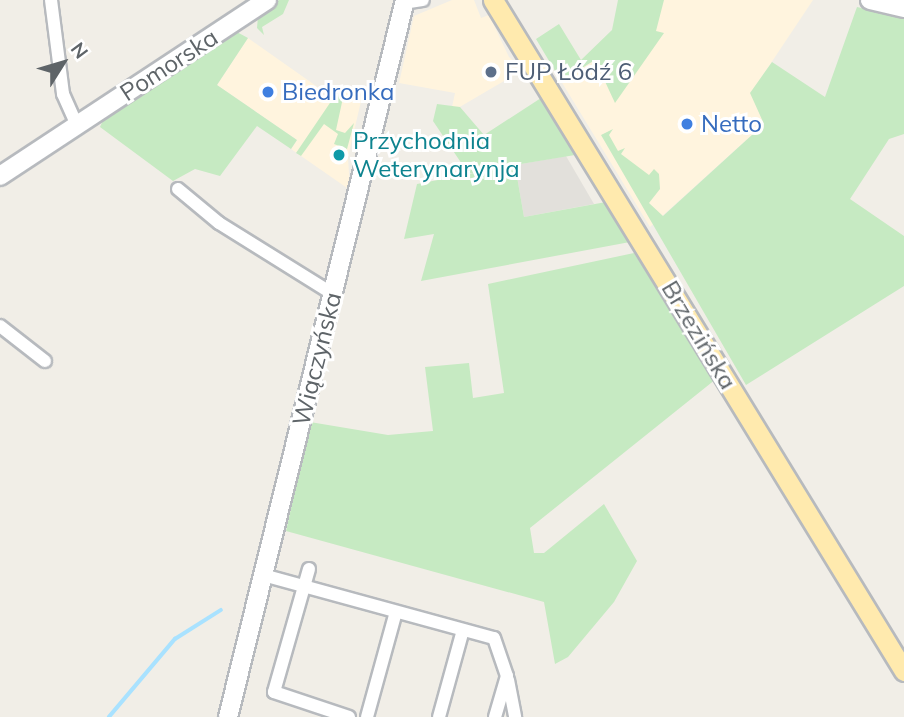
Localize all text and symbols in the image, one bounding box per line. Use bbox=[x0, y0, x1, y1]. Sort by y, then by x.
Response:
street label: Pomorska bbox=[115, 23, 223, 107]
north arrow bbox=[28, 28, 98, 98]
text: N bbox=[66, 37, 94, 63]
place label: FUP Łódź 6 bbox=[505, 58, 632, 86]
marker: FUP Łódź 6 bbox=[483, 64, 499, 80]
place label: Biedronka bbox=[282, 78, 394, 106]
marker: Biedronka bbox=[260, 84, 276, 100]
place label: Netto bbox=[701, 110, 762, 138]
marker: Netto bbox=[679, 116, 695, 132]
place label: Przychodnia Weterynarynja bbox=[353, 127, 520, 183]
marker: Przychodnia Weterynarynja bbox=[331, 147, 347, 163]
street label: Brzezińska bbox=[655, 276, 743, 394]
street label: Wiączyńska bbox=[287, 289, 347, 429]

